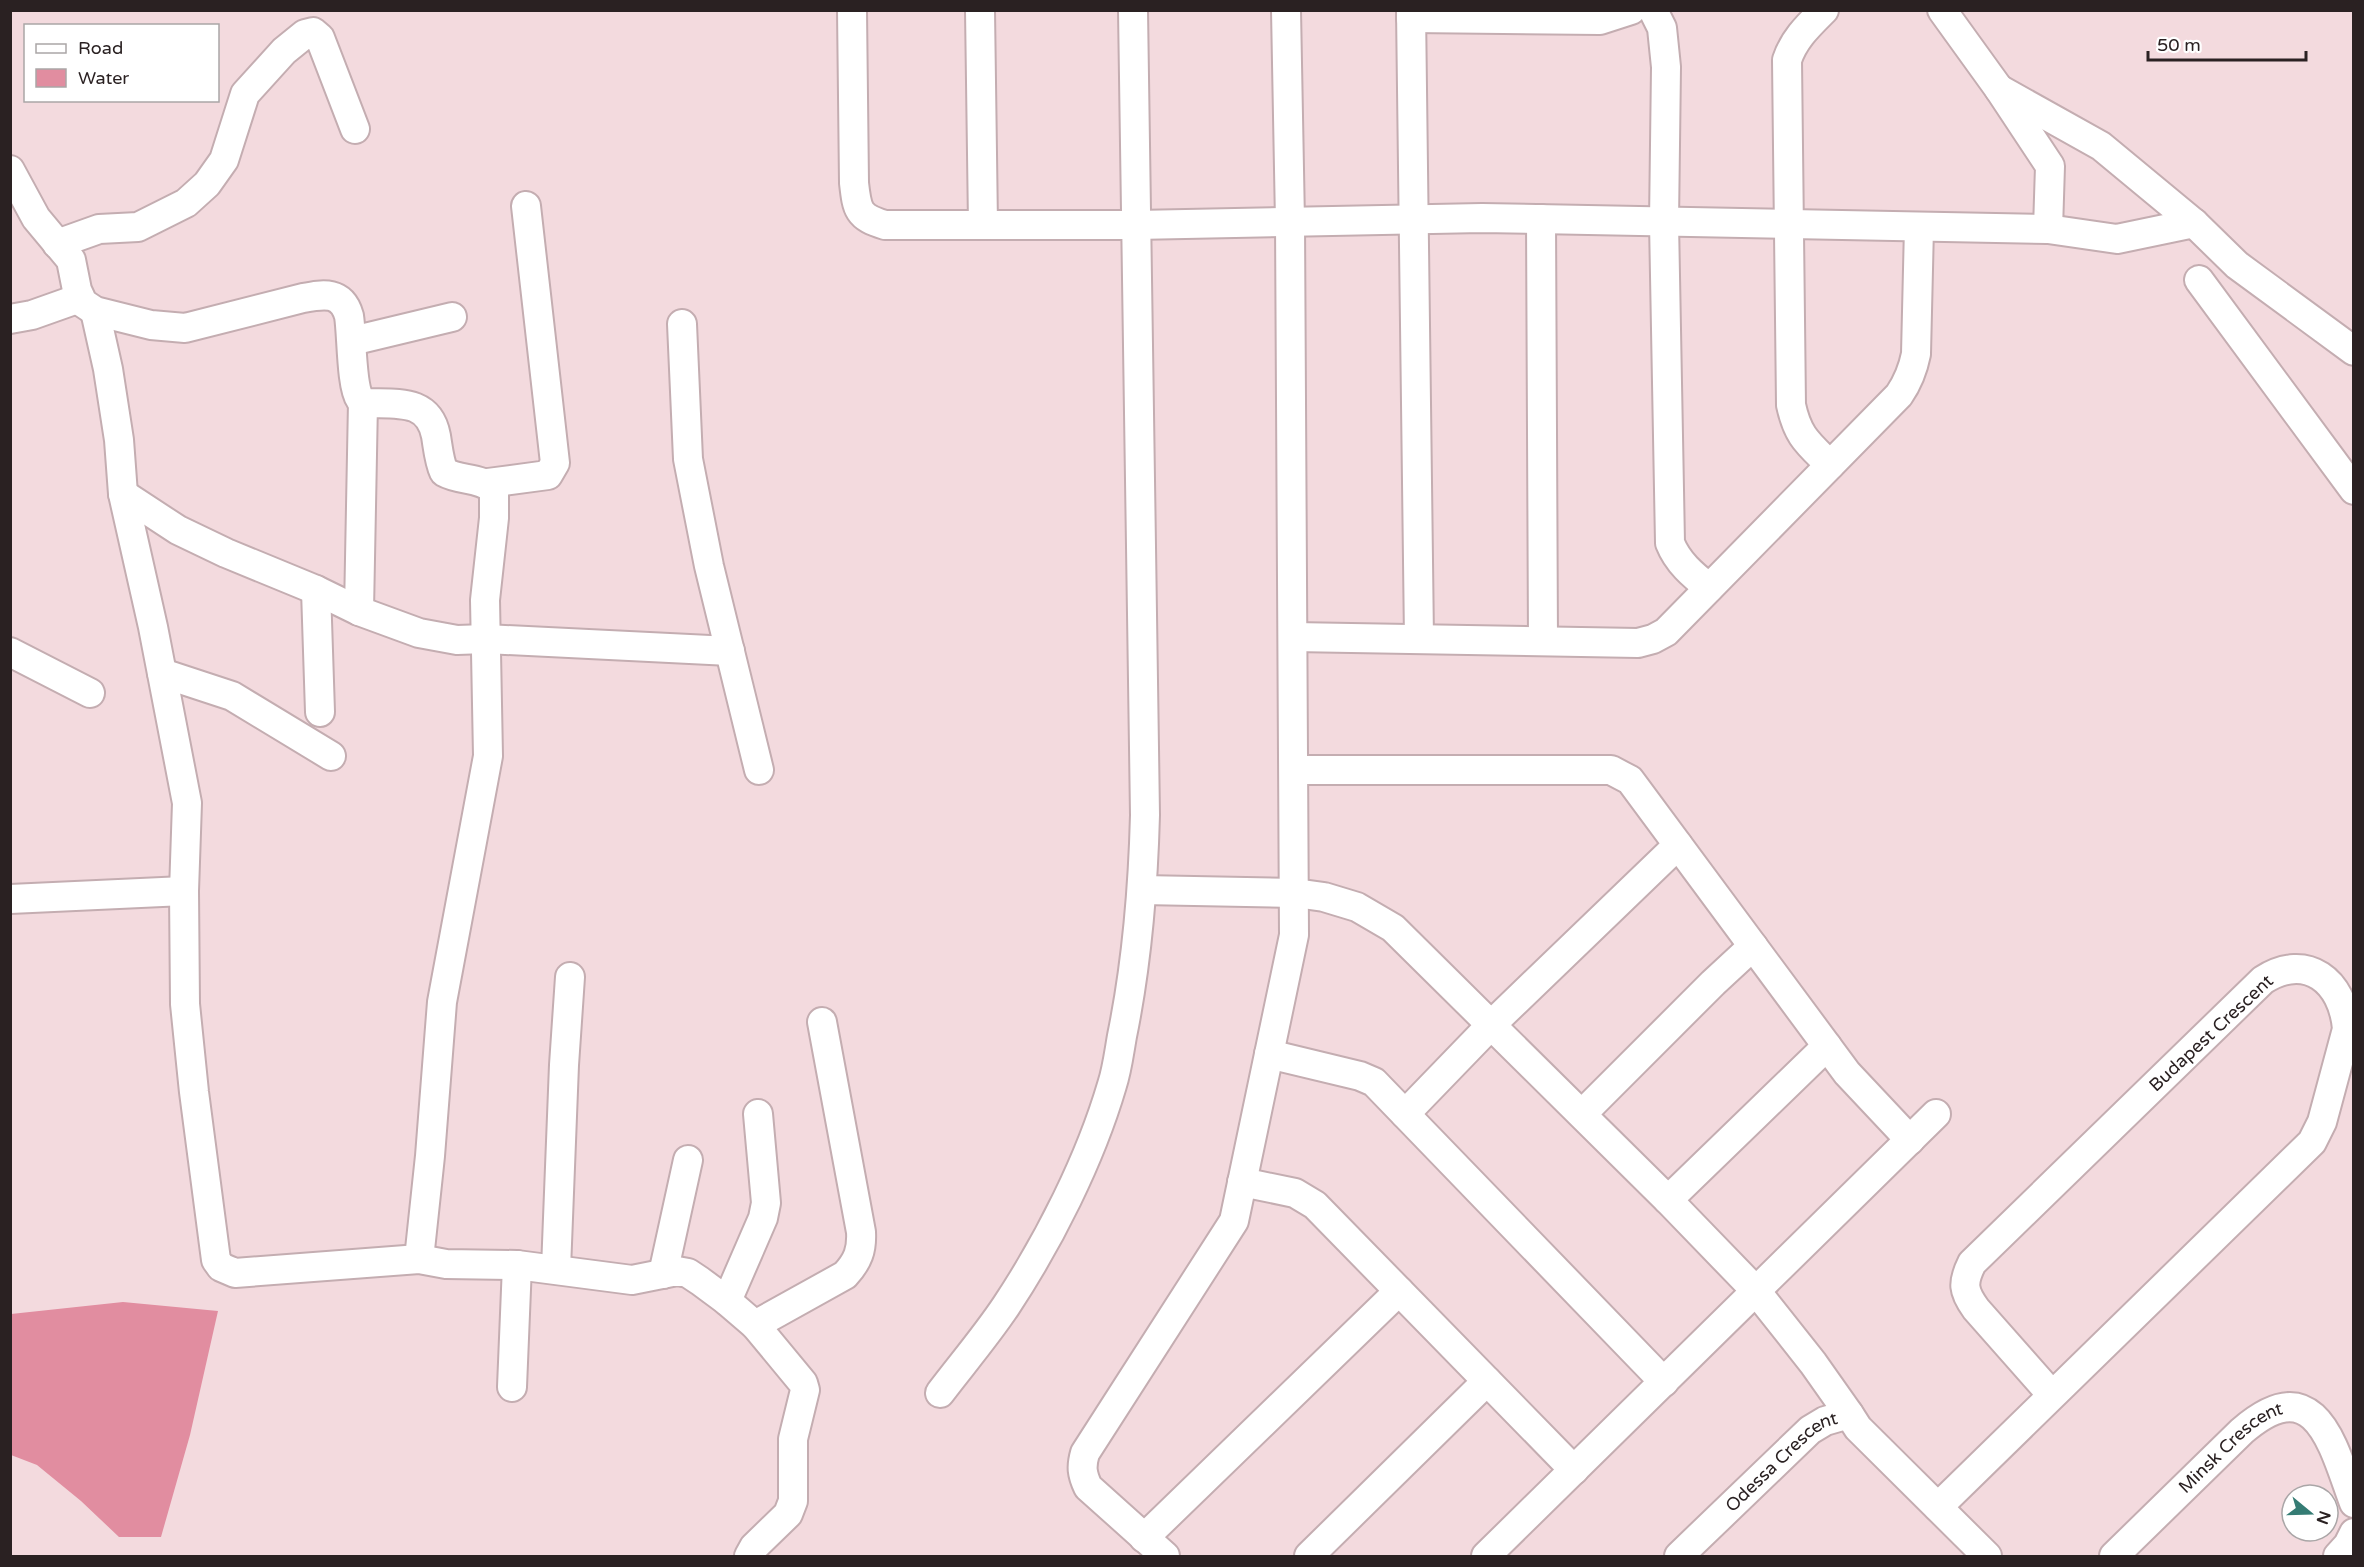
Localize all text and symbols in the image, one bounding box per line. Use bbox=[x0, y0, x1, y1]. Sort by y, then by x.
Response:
legend bbox=[24, 24, 219, 102]
scale bar bbox=[2148, 24, 2306, 62]
text: 50 m bbox=[2157, 34, 2201, 56]
text: Road bbox=[78, 37, 123, 59]
text: Water bbox=[78, 67, 129, 89]
street label: Budapest Crescent bbox=[2144, 970, 2278, 1096]
street label: Minsk Crescent bbox=[2174, 1397, 2285, 1498]
street label: Odessa Crescent bbox=[1721, 1407, 1840, 1517]
north arrow bbox=[2280, 1483, 2340, 1543]
text: N bbox=[2312, 1508, 2335, 1527]

